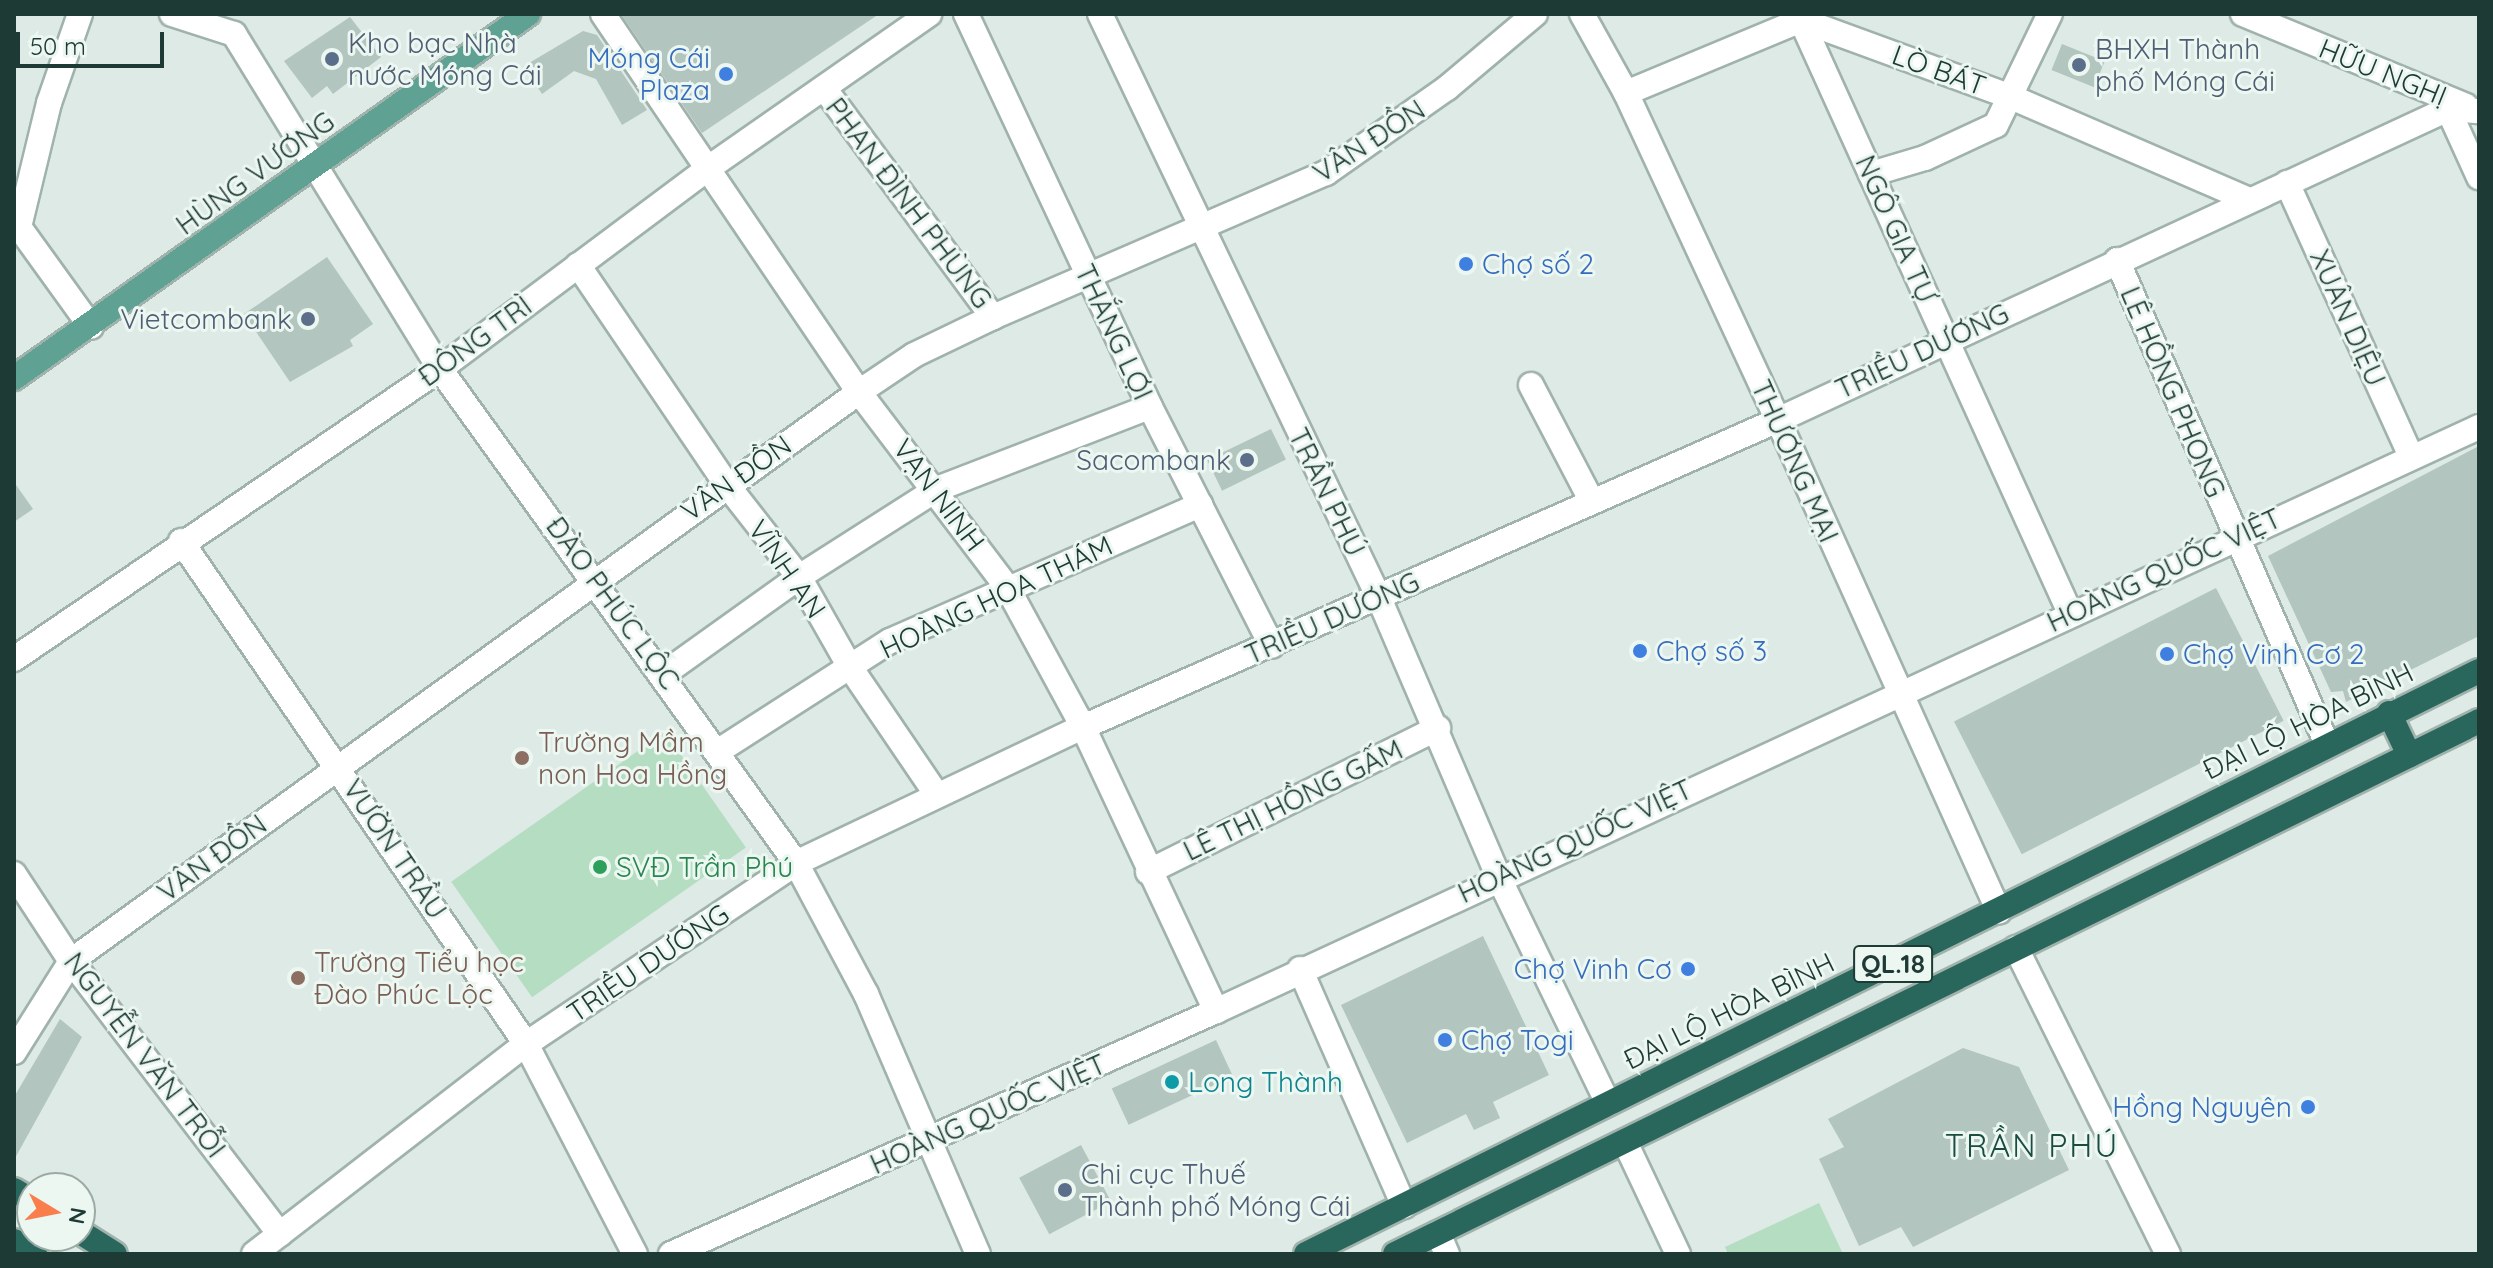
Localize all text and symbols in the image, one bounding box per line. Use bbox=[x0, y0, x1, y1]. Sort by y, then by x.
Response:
scale bar bbox=[20, 16, 168, 66]
place label: Kho bạc Nhà nước Móng Cái bbox=[348, 26, 542, 92]
text: 50 m bbox=[30, 31, 86, 61]
street label: HỮU NGHỊ bbox=[2314, 31, 2452, 113]
place label: BHXH Thành phố Móng Cái bbox=[2095, 32, 2275, 98]
street label: LÒ BÁT bbox=[1888, 38, 1990, 102]
place label: Móng Cái Plaza bbox=[587, 41, 710, 107]
marker: Kho bạc Nhà nước Móng Cái bbox=[323, 50, 341, 68]
marker: BHXH Thành phố Móng Cái bbox=[2070, 56, 2088, 74]
marker: Móng Cái Plaza bbox=[717, 65, 735, 83]
street label: PHAN ĐÌNH PHÙNG bbox=[819, 91, 999, 315]
street label: VÂN ĐỒN bbox=[1307, 92, 1431, 190]
street label: HÙNG VƯƠNG bbox=[169, 104, 341, 242]
street label: NGÔ GIA TỰ bbox=[1849, 150, 1943, 308]
street label: XUÂN DIỆU bbox=[2303, 245, 2393, 391]
place label: Chợ số 2 bbox=[1482, 247, 1594, 281]
marker: Chợ số 2 bbox=[1457, 255, 1475, 273]
street label: THẮNG LỢI bbox=[1068, 259, 1160, 405]
street label: LÊ HỒNG PHONG bbox=[2113, 282, 2233, 502]
street label: ĐÔNG TRÌ bbox=[412, 289, 538, 393]
street label: TRIỀU DƯƠNG bbox=[1830, 296, 2014, 406]
place label: Vietcombank bbox=[120, 302, 292, 336]
marker: Vietcombank bbox=[299, 310, 317, 328]
street label: THƯƠNG MẠI bbox=[1744, 375, 1846, 547]
street label: TRẦN PHÚ bbox=[1282, 422, 1372, 562]
street label: VÂN ĐỒN bbox=[674, 428, 798, 528]
street label: VẠN NINH bbox=[886, 432, 992, 558]
place label: Sacombank bbox=[1076, 443, 1231, 477]
marker: Sacombank bbox=[1238, 451, 1256, 469]
street label: HOÀNG QUỐC VIỆT bbox=[2041, 501, 2287, 639]
street label: ĐÀO PHÚC LỘC bbox=[539, 510, 687, 696]
street label: VĨNH AN bbox=[741, 513, 833, 625]
street label: HOÀNG HOA THÁM bbox=[874, 528, 1118, 666]
street label: TRIỀU DƯƠNG bbox=[1239, 565, 1425, 671]
place label: Chợ số 3 bbox=[1656, 634, 1767, 668]
place label: Chợ Vinh Cơ 2 bbox=[2183, 637, 2364, 671]
marker: Chợ số 3 bbox=[1631, 642, 1649, 660]
marker: Chợ Vinh Cơ 2 bbox=[2158, 645, 2176, 663]
street label: ĐẠI LỘ HÒA BÌNH bbox=[2197, 655, 2419, 787]
place label: Trường Mầm non Hoa Hồng bbox=[538, 725, 727, 791]
street label: LÊ THỊ HỒNG GẤM bbox=[1178, 732, 1408, 868]
marker: Trường Mầm non Hoa Hồng bbox=[513, 749, 531, 767]
street label: HOÀNG QUỐC VIỆT bbox=[1452, 772, 1698, 910]
street label: VƯỜN TRẦU bbox=[336, 773, 454, 925]
street label: VÂN ĐỒN bbox=[151, 807, 273, 909]
place label: SVĐ Trần Phú bbox=[616, 850, 793, 884]
marker: SVĐ Trần Phú bbox=[591, 858, 609, 876]
street label: TRIỀU DƯƠNG bbox=[561, 897, 735, 1029]
road number: QL.18 bbox=[1853, 942, 1933, 986]
place label: Trường Tiểu học Đào Phúc Lộc bbox=[314, 945, 524, 1011]
street label: ĐẠI LỘ HÒA BÌNH bbox=[1618, 945, 1840, 1077]
street label: NGUYỄN VĂN TRỖI bbox=[57, 946, 233, 1164]
place label: Chợ Vinh Cơ bbox=[1514, 952, 1672, 986]
marker: Chợ Vinh Cơ bbox=[1679, 960, 1697, 978]
marker: Trường Tiểu học Đào Phúc Lộc bbox=[289, 969, 307, 987]
place label: Chợ Togi bbox=[1461, 1023, 1574, 1057]
marker: Chợ Togi bbox=[1436, 1031, 1454, 1049]
street label: HOÀNG QUỐC VIỆT bbox=[865, 1047, 1111, 1181]
place label: Long Thành bbox=[1188, 1065, 1343, 1099]
marker: Long Thành bbox=[1163, 1073, 1181, 1091]
place label: Hồng Nguyên bbox=[2112, 1090, 2292, 1124]
marker: Hồng Nguyên bbox=[2299, 1098, 2317, 1116]
district label: TRẦN PHÚ bbox=[1945, 1126, 2119, 1164]
place label: Chi cục Thuế Thành phố Móng Cái bbox=[1081, 1157, 1351, 1223]
north arrow bbox=[16, 1172, 96, 1252]
marker: Chi cục Thuế Thành phố Móng Cái bbox=[1056, 1181, 1074, 1199]
text: N bbox=[62, 1205, 93, 1226]

